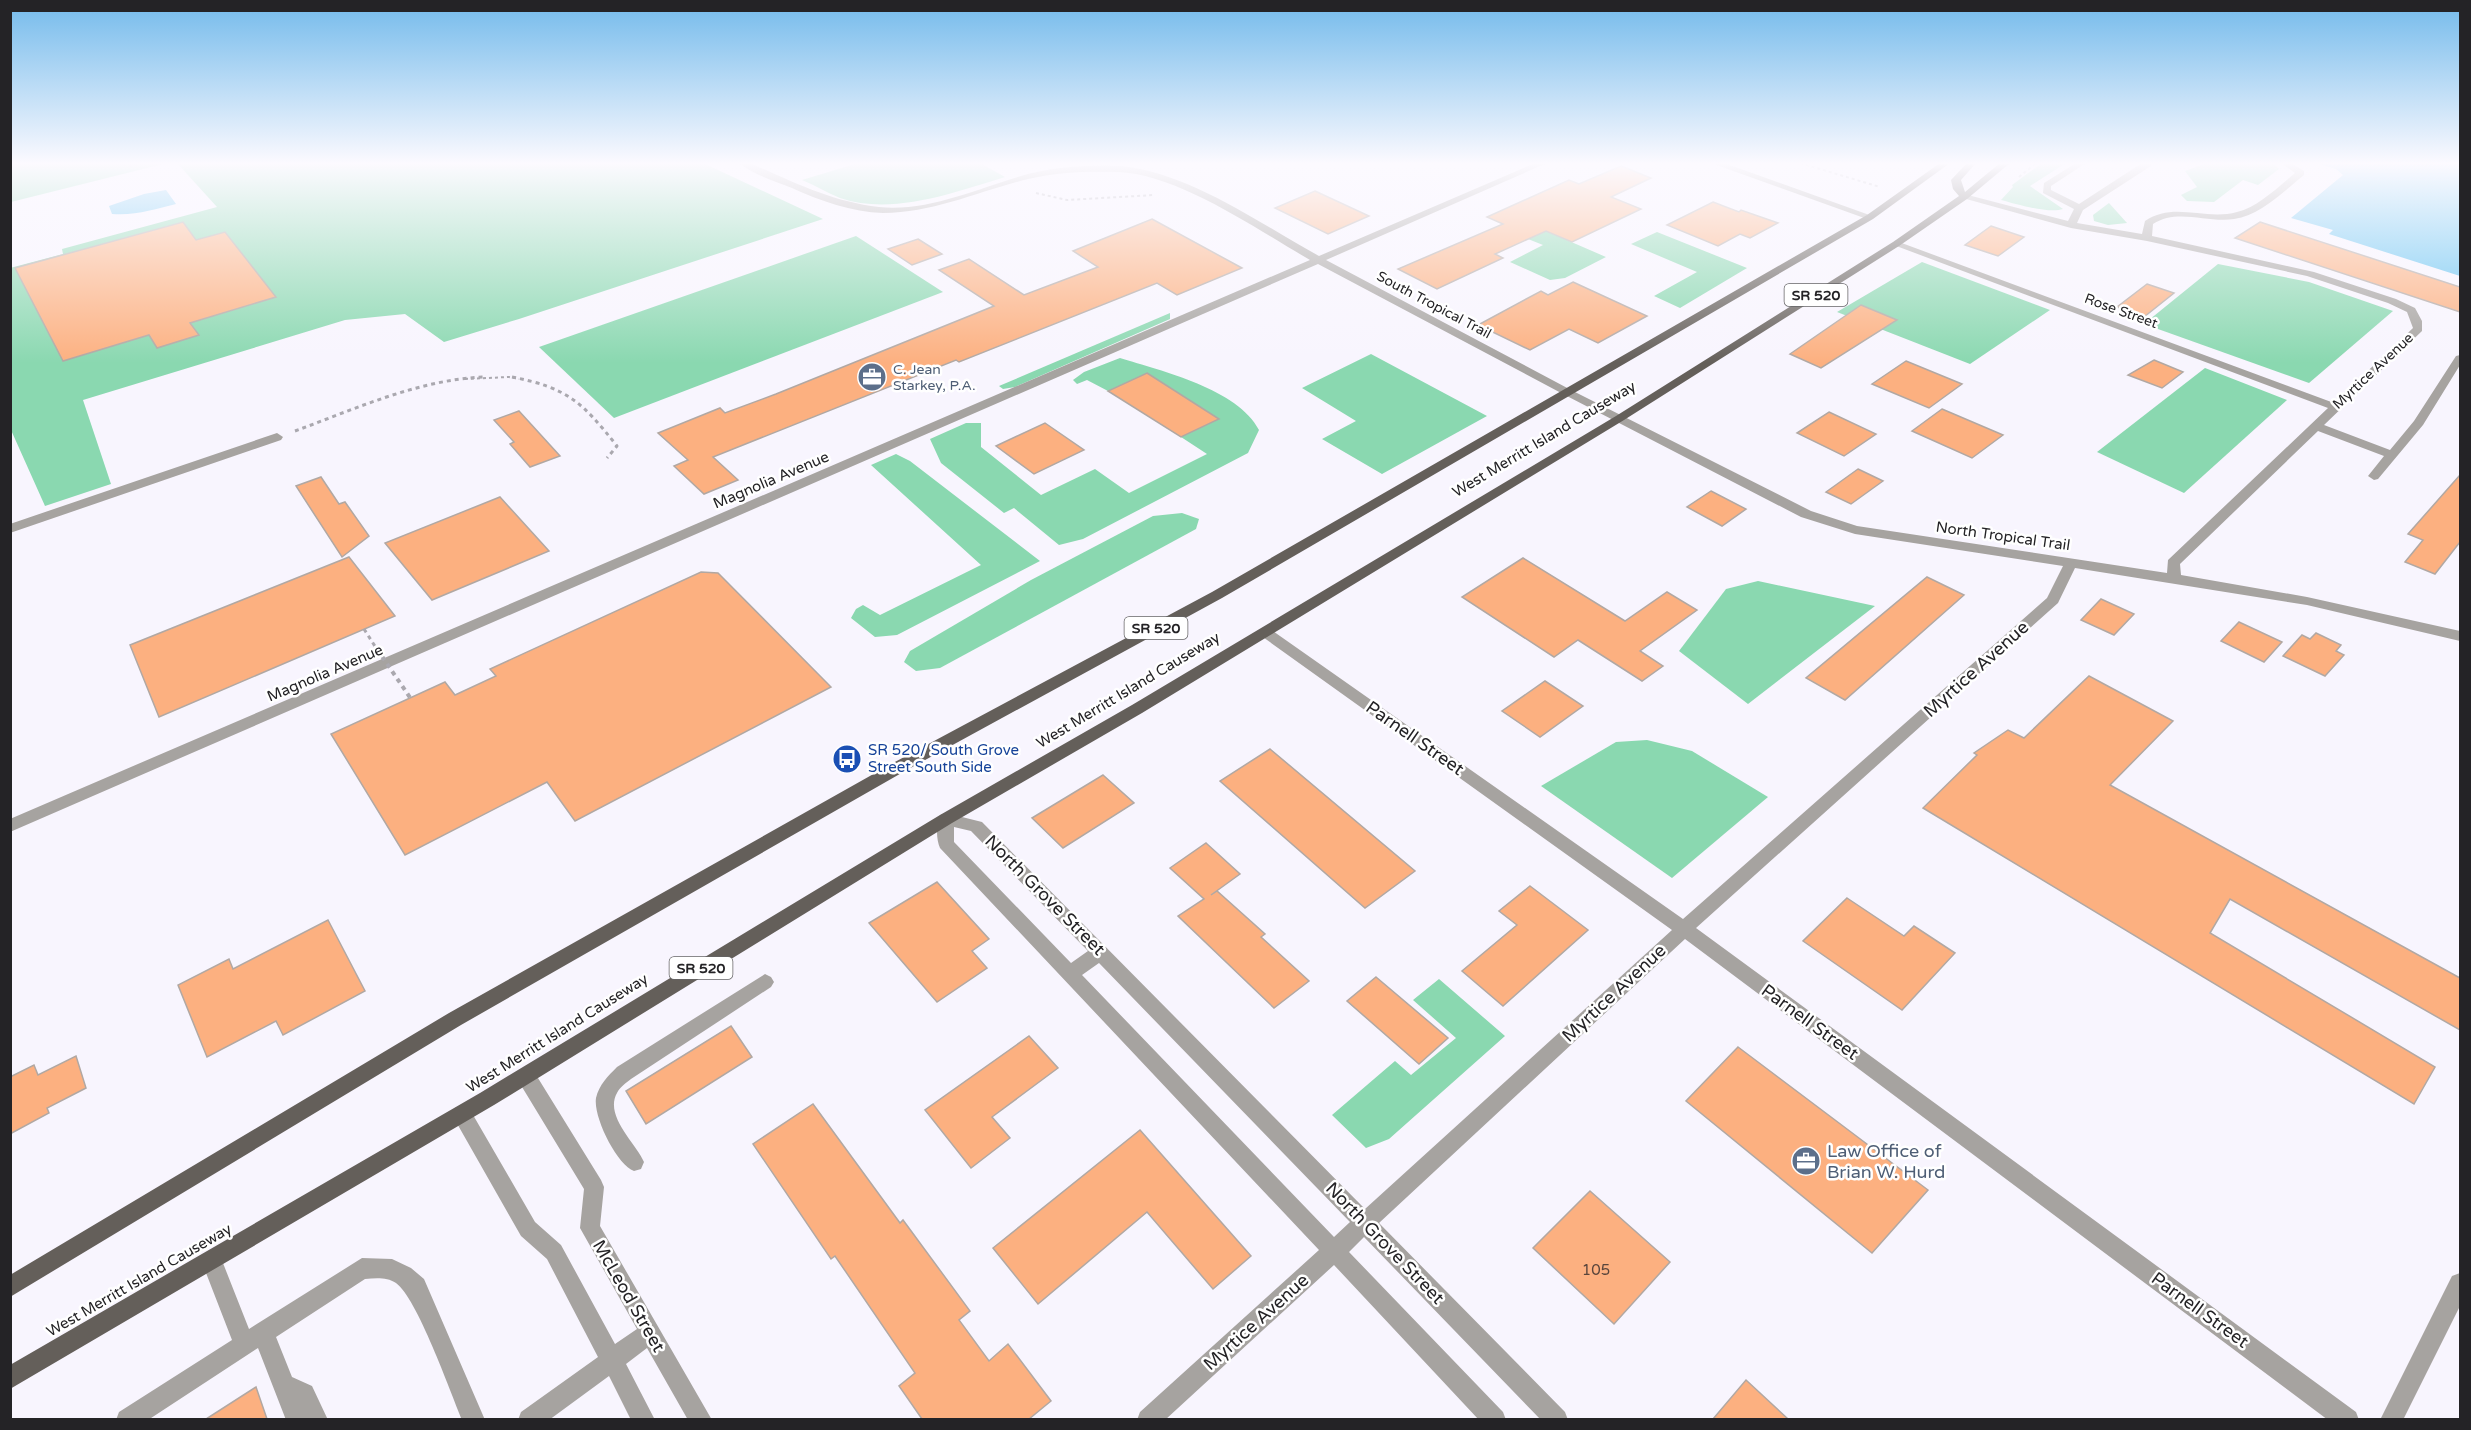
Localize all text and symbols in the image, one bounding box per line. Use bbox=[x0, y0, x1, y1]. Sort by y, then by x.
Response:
street label: South Tropical Trail bbox=[1374, 268, 1494, 342]
road number: SR 520 bbox=[1784, 284, 1848, 306]
street label: Rose Street bbox=[2082, 290, 2161, 332]
street label: Myrtice Avenue bbox=[2329, 329, 2417, 413]
office icon: C. Jean Starkey, P.A. bbox=[856, 361, 888, 393]
place label: C. Jean Starkey, P.A. bbox=[893, 361, 976, 394]
street label: West Merritt Island Causeway bbox=[1449, 377, 1639, 501]
street label: Magnolia Avenue bbox=[710, 447, 832, 513]
street label: North Tropical Trail bbox=[1935, 518, 2071, 554]
street label: Myrtice Avenue bbox=[1919, 616, 2033, 722]
road number: SR 520 bbox=[1124, 617, 1188, 639]
street label: West Merritt Island Causeway bbox=[1033, 628, 1223, 752]
street label: Magnolia Avenue bbox=[264, 640, 386, 706]
street label: Parnell Street bbox=[1362, 696, 1468, 780]
place label: SR 520/ South Grove Street South Side bbox=[868, 741, 1019, 776]
bus stop icon: SR 520/ South Grove Street South Side bbox=[831, 743, 863, 775]
street label: North Grove Street bbox=[980, 830, 1110, 960]
street label: Myrtice Avenue bbox=[1558, 939, 1670, 1047]
road number: SR 520 bbox=[670, 957, 732, 979]
street label: West Merritt Island Causeway bbox=[463, 970, 651, 1096]
street label: Parnell Street bbox=[1757, 979, 1863, 1065]
place label: Law Office of Brian W. Hurd bbox=[1827, 1140, 1945, 1183]
office icon: Law Office of Brian W. Hurd bbox=[1790, 1145, 1822, 1177]
street label: North Grove Street bbox=[1321, 1177, 1449, 1309]
street label: West Merritt Island Causeway bbox=[43, 1220, 235, 1340]
street label: McLeod Street bbox=[588, 1236, 670, 1356]
house number: 105 bbox=[1582, 1261, 1610, 1279]
street label: Parnell Street bbox=[2147, 1267, 2253, 1353]
street label: Myrtice Avenue bbox=[1199, 1269, 1313, 1375]

